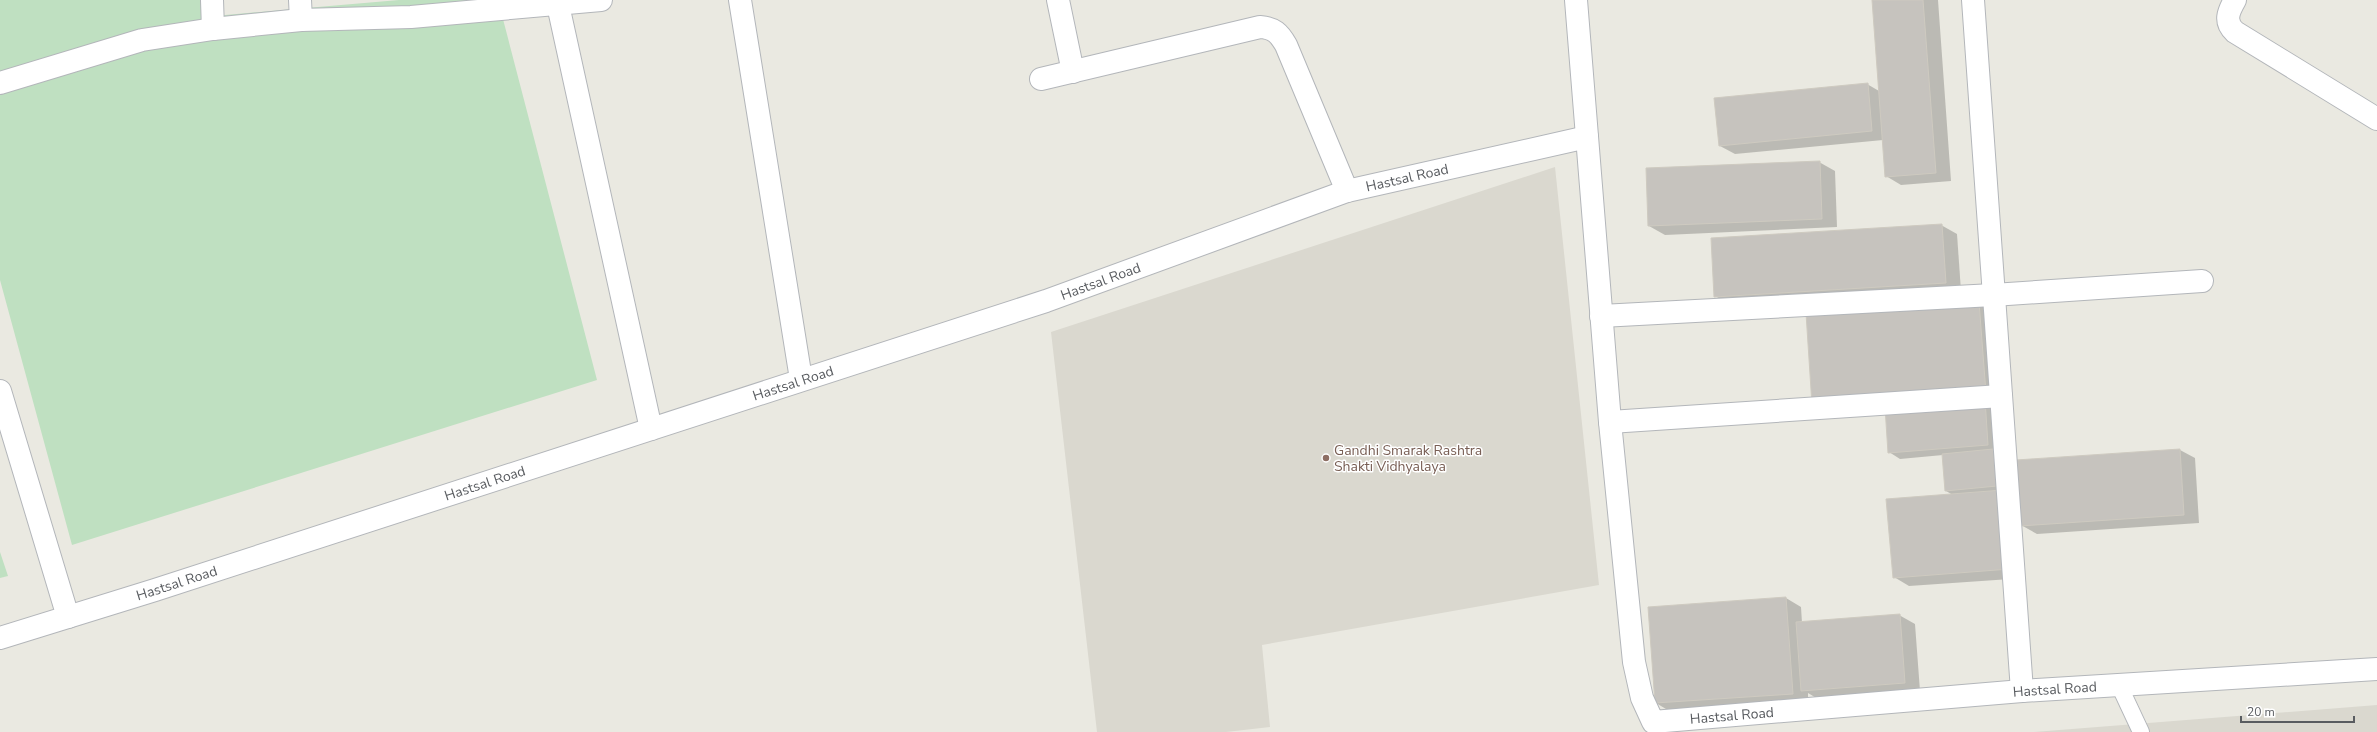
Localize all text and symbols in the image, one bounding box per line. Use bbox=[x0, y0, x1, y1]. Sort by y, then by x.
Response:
street label: Hastsal Road bbox=[1364, 159, 1450, 196]
street label: Hastsal Road bbox=[1058, 258, 1143, 304]
street label: Hastsal Road bbox=[750, 361, 836, 405]
place label: Gandhi Smarak Rashtra Shakti Vidhyalaya bbox=[1334, 441, 1482, 476]
marker: Gandhi Smarak Rashtra Shakti Vidhyalaya bbox=[1321, 453, 1331, 463]
street label: Hastsal Road bbox=[442, 461, 528, 505]
street label: Hastsal Road bbox=[134, 561, 220, 605]
street label: Hastsal Road bbox=[2012, 677, 2097, 701]
scale bar bbox=[2241, 698, 2354, 724]
street label: Hastsal Road bbox=[1689, 702, 1775, 728]
text: 20 m bbox=[2247, 704, 2275, 720]

